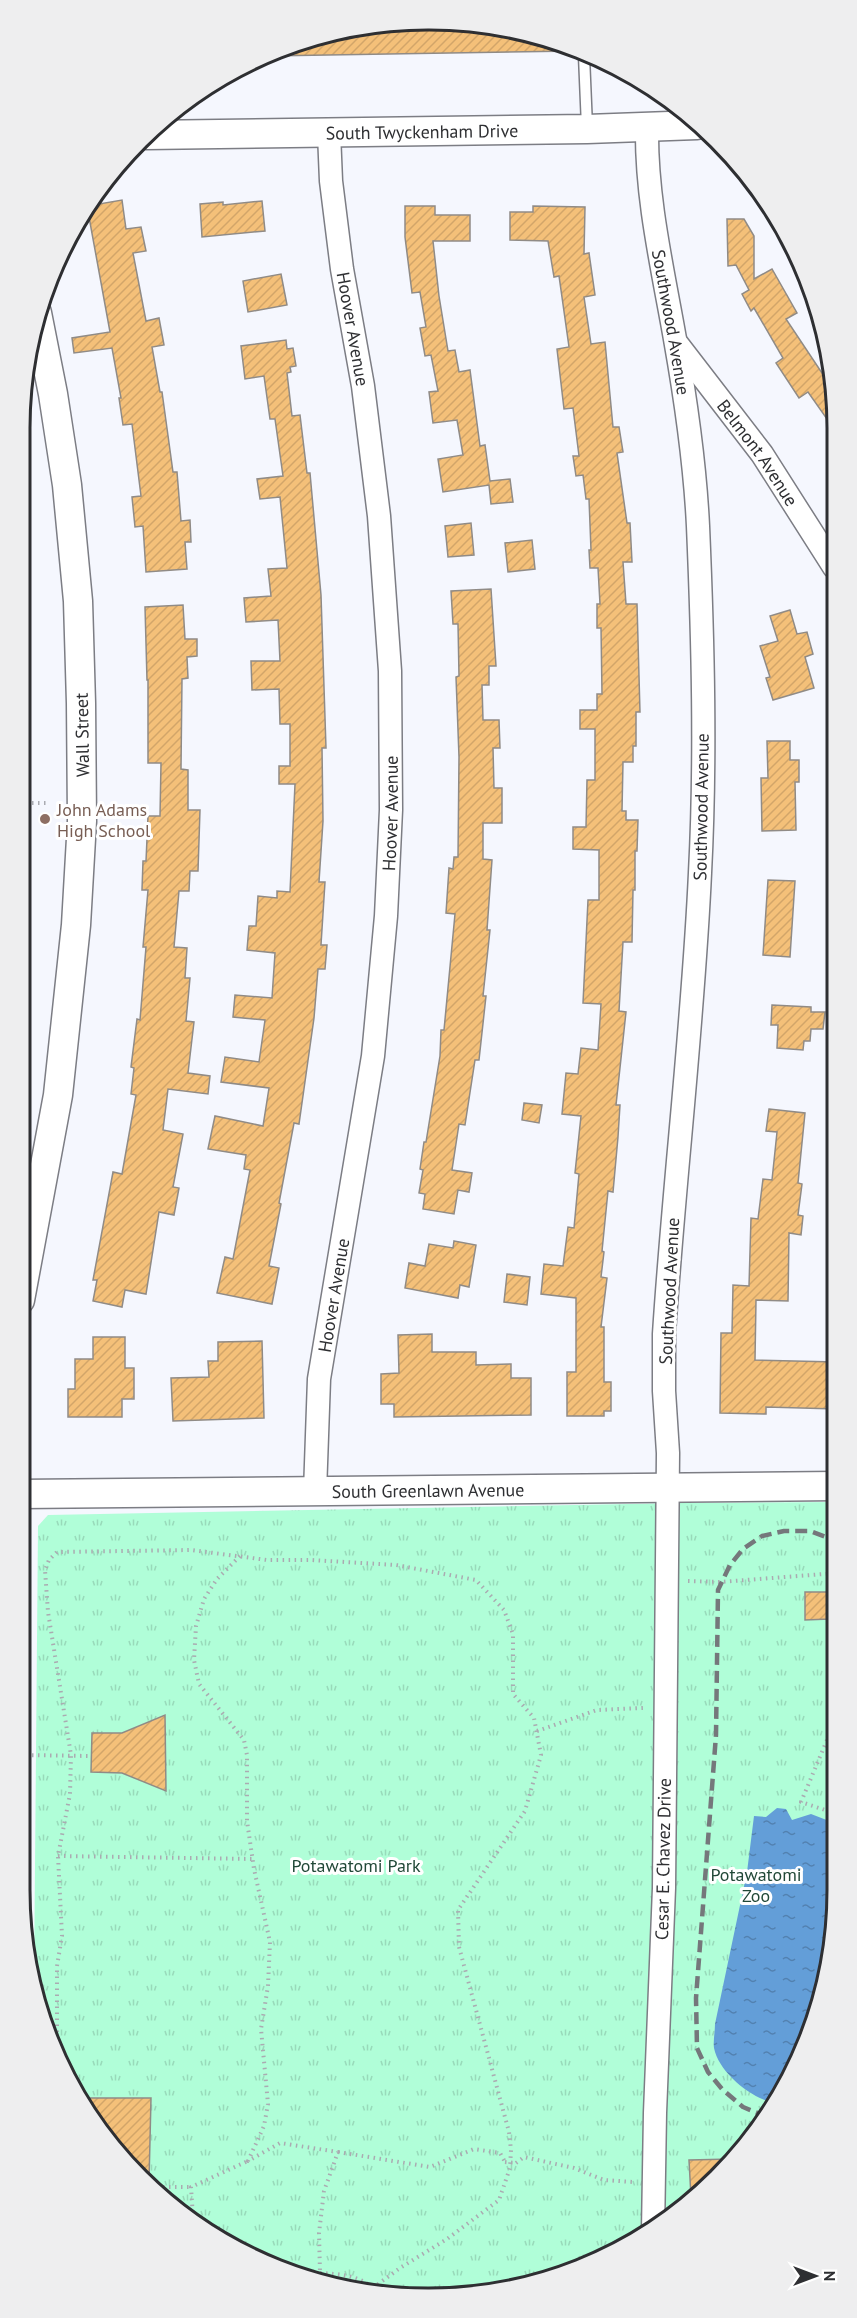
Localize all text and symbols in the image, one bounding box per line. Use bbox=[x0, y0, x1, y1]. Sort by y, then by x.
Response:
street label: South Twyckenham Drive bbox=[326, 118, 518, 144]
street label: Southwood Avenue bbox=[647, 248, 696, 397]
street label: Hoover Avenue bbox=[332, 270, 374, 388]
street label: Belmont Avenue bbox=[712, 394, 804, 510]
street label: Wall Street bbox=[70, 693, 94, 777]
street label: Southwood Avenue bbox=[688, 733, 714, 881]
street label: Hoover Avenue bbox=[377, 755, 403, 871]
place label: John Adams High School bbox=[56, 798, 151, 842]
marker: John Adams High School bbox=[38, 812, 52, 826]
street label: Southwood Avenue bbox=[654, 1217, 684, 1365]
street label: Hoover Avenue bbox=[312, 1236, 354, 1354]
street label: South Greenlawn Avenue bbox=[332, 1478, 524, 1502]
street label: Cesar E. Chavez Drive bbox=[650, 1778, 676, 1940]
park label: Potawatomi Park bbox=[291, 1854, 421, 1877]
park label: Potawatomi Zoo bbox=[710, 1863, 802, 1907]
north arrow bbox=[785, 2246, 845, 2306]
text: N bbox=[820, 2271, 840, 2281]

